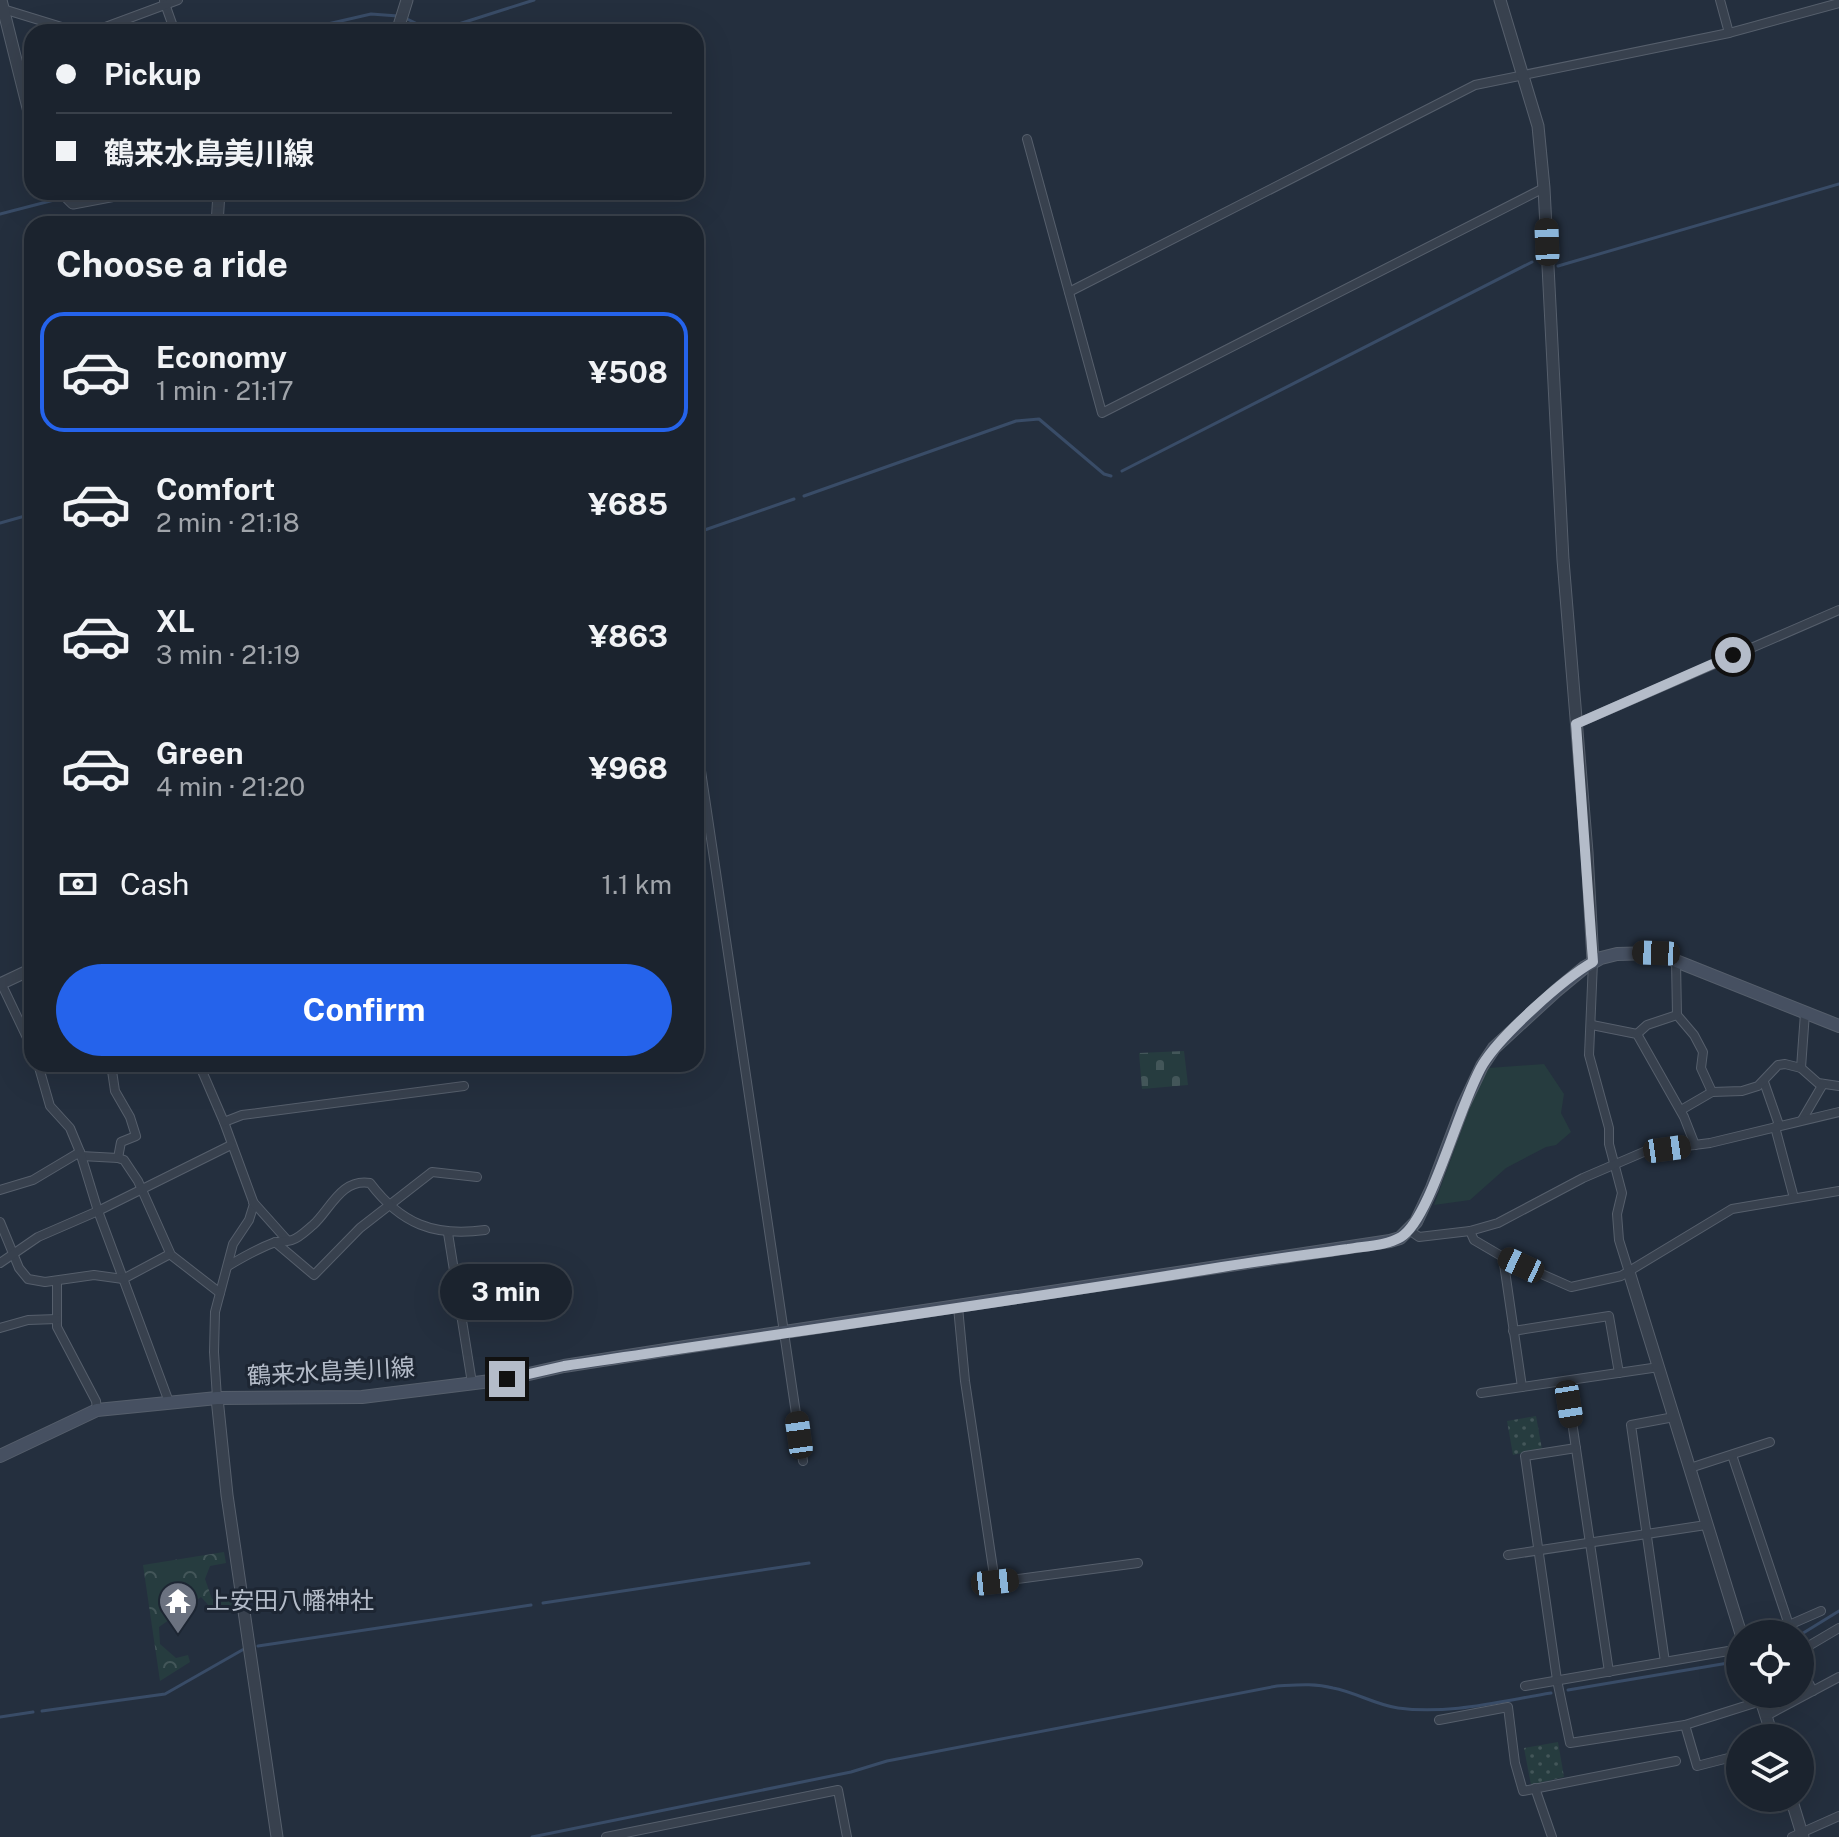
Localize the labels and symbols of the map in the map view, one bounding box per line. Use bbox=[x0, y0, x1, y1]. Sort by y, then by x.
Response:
car bbox=[1534, 218, 1560, 266]
route start bbox=[1715, 637, 1751, 673]
car bbox=[1632, 940, 1680, 966]
car bbox=[1642, 1134, 1692, 1164]
car bbox=[1494, 1244, 1548, 1286]
callout: 3 min bbox=[441, 1263, 573, 1319]
street label: 鶴来水島美川線 bbox=[246, 1353, 416, 1389]
route end bbox=[489, 1361, 525, 1397]
car bbox=[1553, 1378, 1585, 1430]
car bbox=[784, 1410, 814, 1460]
car bbox=[970, 1568, 1020, 1596]
temple icon: 上安田八幡神社 bbox=[157, 1580, 199, 1635]
place label: 上安田八幡神社 bbox=[206, 1586, 374, 1614]

